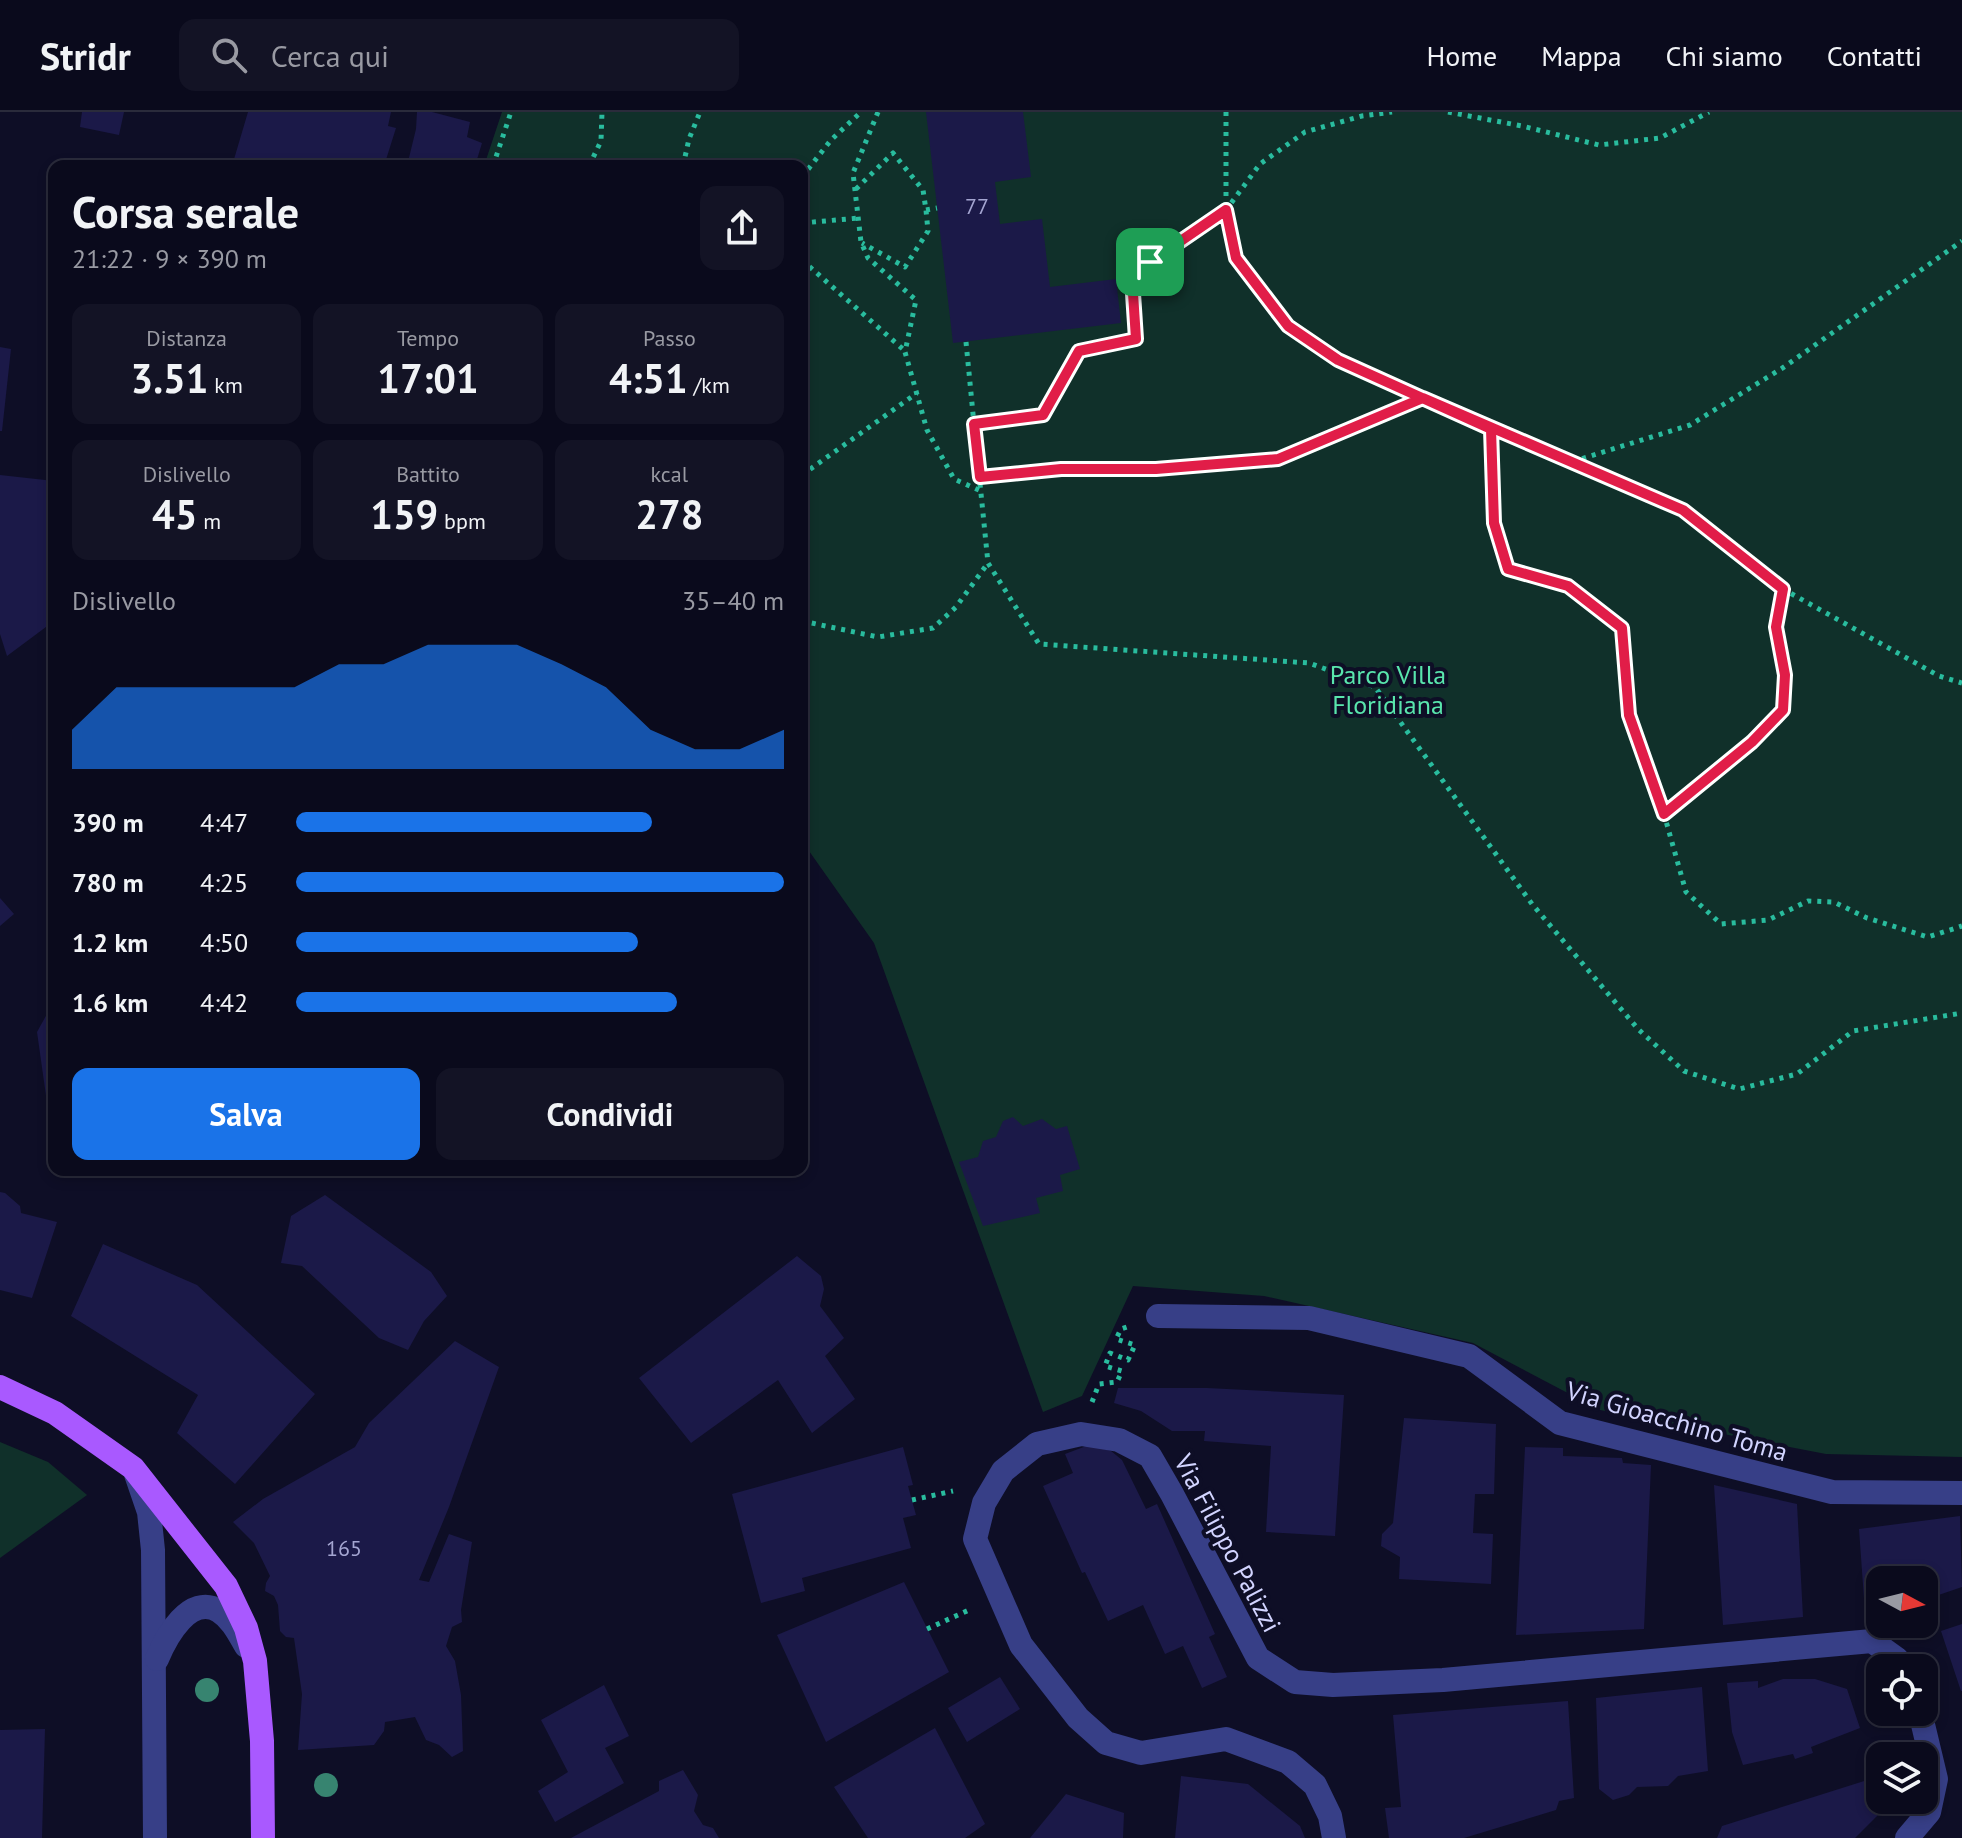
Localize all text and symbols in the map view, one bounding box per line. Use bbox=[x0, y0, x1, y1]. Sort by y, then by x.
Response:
search box bbox=[179, 19, 739, 91]
text: Stridr bbox=[40, 31, 131, 80]
icon: search bbox=[207, 33, 251, 77]
text: Cerca qui bbox=[271, 36, 389, 75]
text: Home bbox=[1427, 37, 1497, 74]
text: Mappa bbox=[1541, 37, 1622, 74]
text: Chi siamo bbox=[1666, 37, 1783, 74]
text: Contatti bbox=[1827, 37, 1922, 74]
text: Corsa serale bbox=[72, 183, 299, 240]
button: share bbox=[700, 186, 784, 270]
house number: 77 bbox=[965, 192, 989, 220]
pin bbox=[1116, 228, 1184, 296]
icon: arrive bbox=[1128, 240, 1172, 284]
text: 21:22 · 9 × 390 m bbox=[72, 242, 267, 275]
text: Distanza bbox=[146, 324, 227, 352]
text: Tempo bbox=[397, 324, 459, 352]
text: Passo bbox=[643, 324, 696, 352]
text: 3.51 bbox=[131, 352, 208, 404]
text: 17:01 bbox=[377, 352, 479, 404]
text: 4:51 bbox=[609, 352, 688, 404]
text: km bbox=[208, 371, 243, 399]
text: /km bbox=[688, 371, 730, 399]
text: Dislivello bbox=[143, 460, 231, 488]
text: Battito bbox=[396, 460, 460, 488]
text: kcal bbox=[651, 460, 688, 488]
text: 45 bbox=[152, 488, 197, 540]
text: 159 bbox=[370, 488, 438, 540]
text: 278 bbox=[635, 488, 703, 540]
text: m bbox=[197, 507, 221, 535]
text: bpm bbox=[438, 507, 486, 535]
text: Dislivello bbox=[72, 584, 176, 617]
text: 35–40 m bbox=[682, 584, 784, 617]
park label: Parco Villa Floridiana bbox=[1330, 658, 1446, 721]
text: 390 m bbox=[72, 806, 144, 839]
text: 4:47 bbox=[200, 806, 248, 839]
text: 780 m bbox=[72, 866, 144, 899]
text: 4:25 bbox=[200, 866, 248, 899]
text: 1.2 km bbox=[72, 926, 148, 959]
text: 4:50 bbox=[200, 926, 248, 959]
text: 1.6 km bbox=[72, 986, 148, 1019]
text: 4:42 bbox=[200, 986, 248, 1019]
button: Salva bbox=[72, 1068, 420, 1160]
button: Condividi bbox=[436, 1068, 784, 1160]
street label: Via Gioacchino Toma bbox=[1562, 1373, 1791, 1468]
street label: Via Filippo Palizzi bbox=[1167, 1447, 1289, 1638]
house number: 165 bbox=[326, 1534, 362, 1562]
north arrow bbox=[1866, 1566, 1938, 1638]
map controls bbox=[1866, 1566, 1938, 1814]
button: locate bbox=[1866, 1654, 1938, 1726]
button: layers bbox=[1866, 1742, 1938, 1814]

